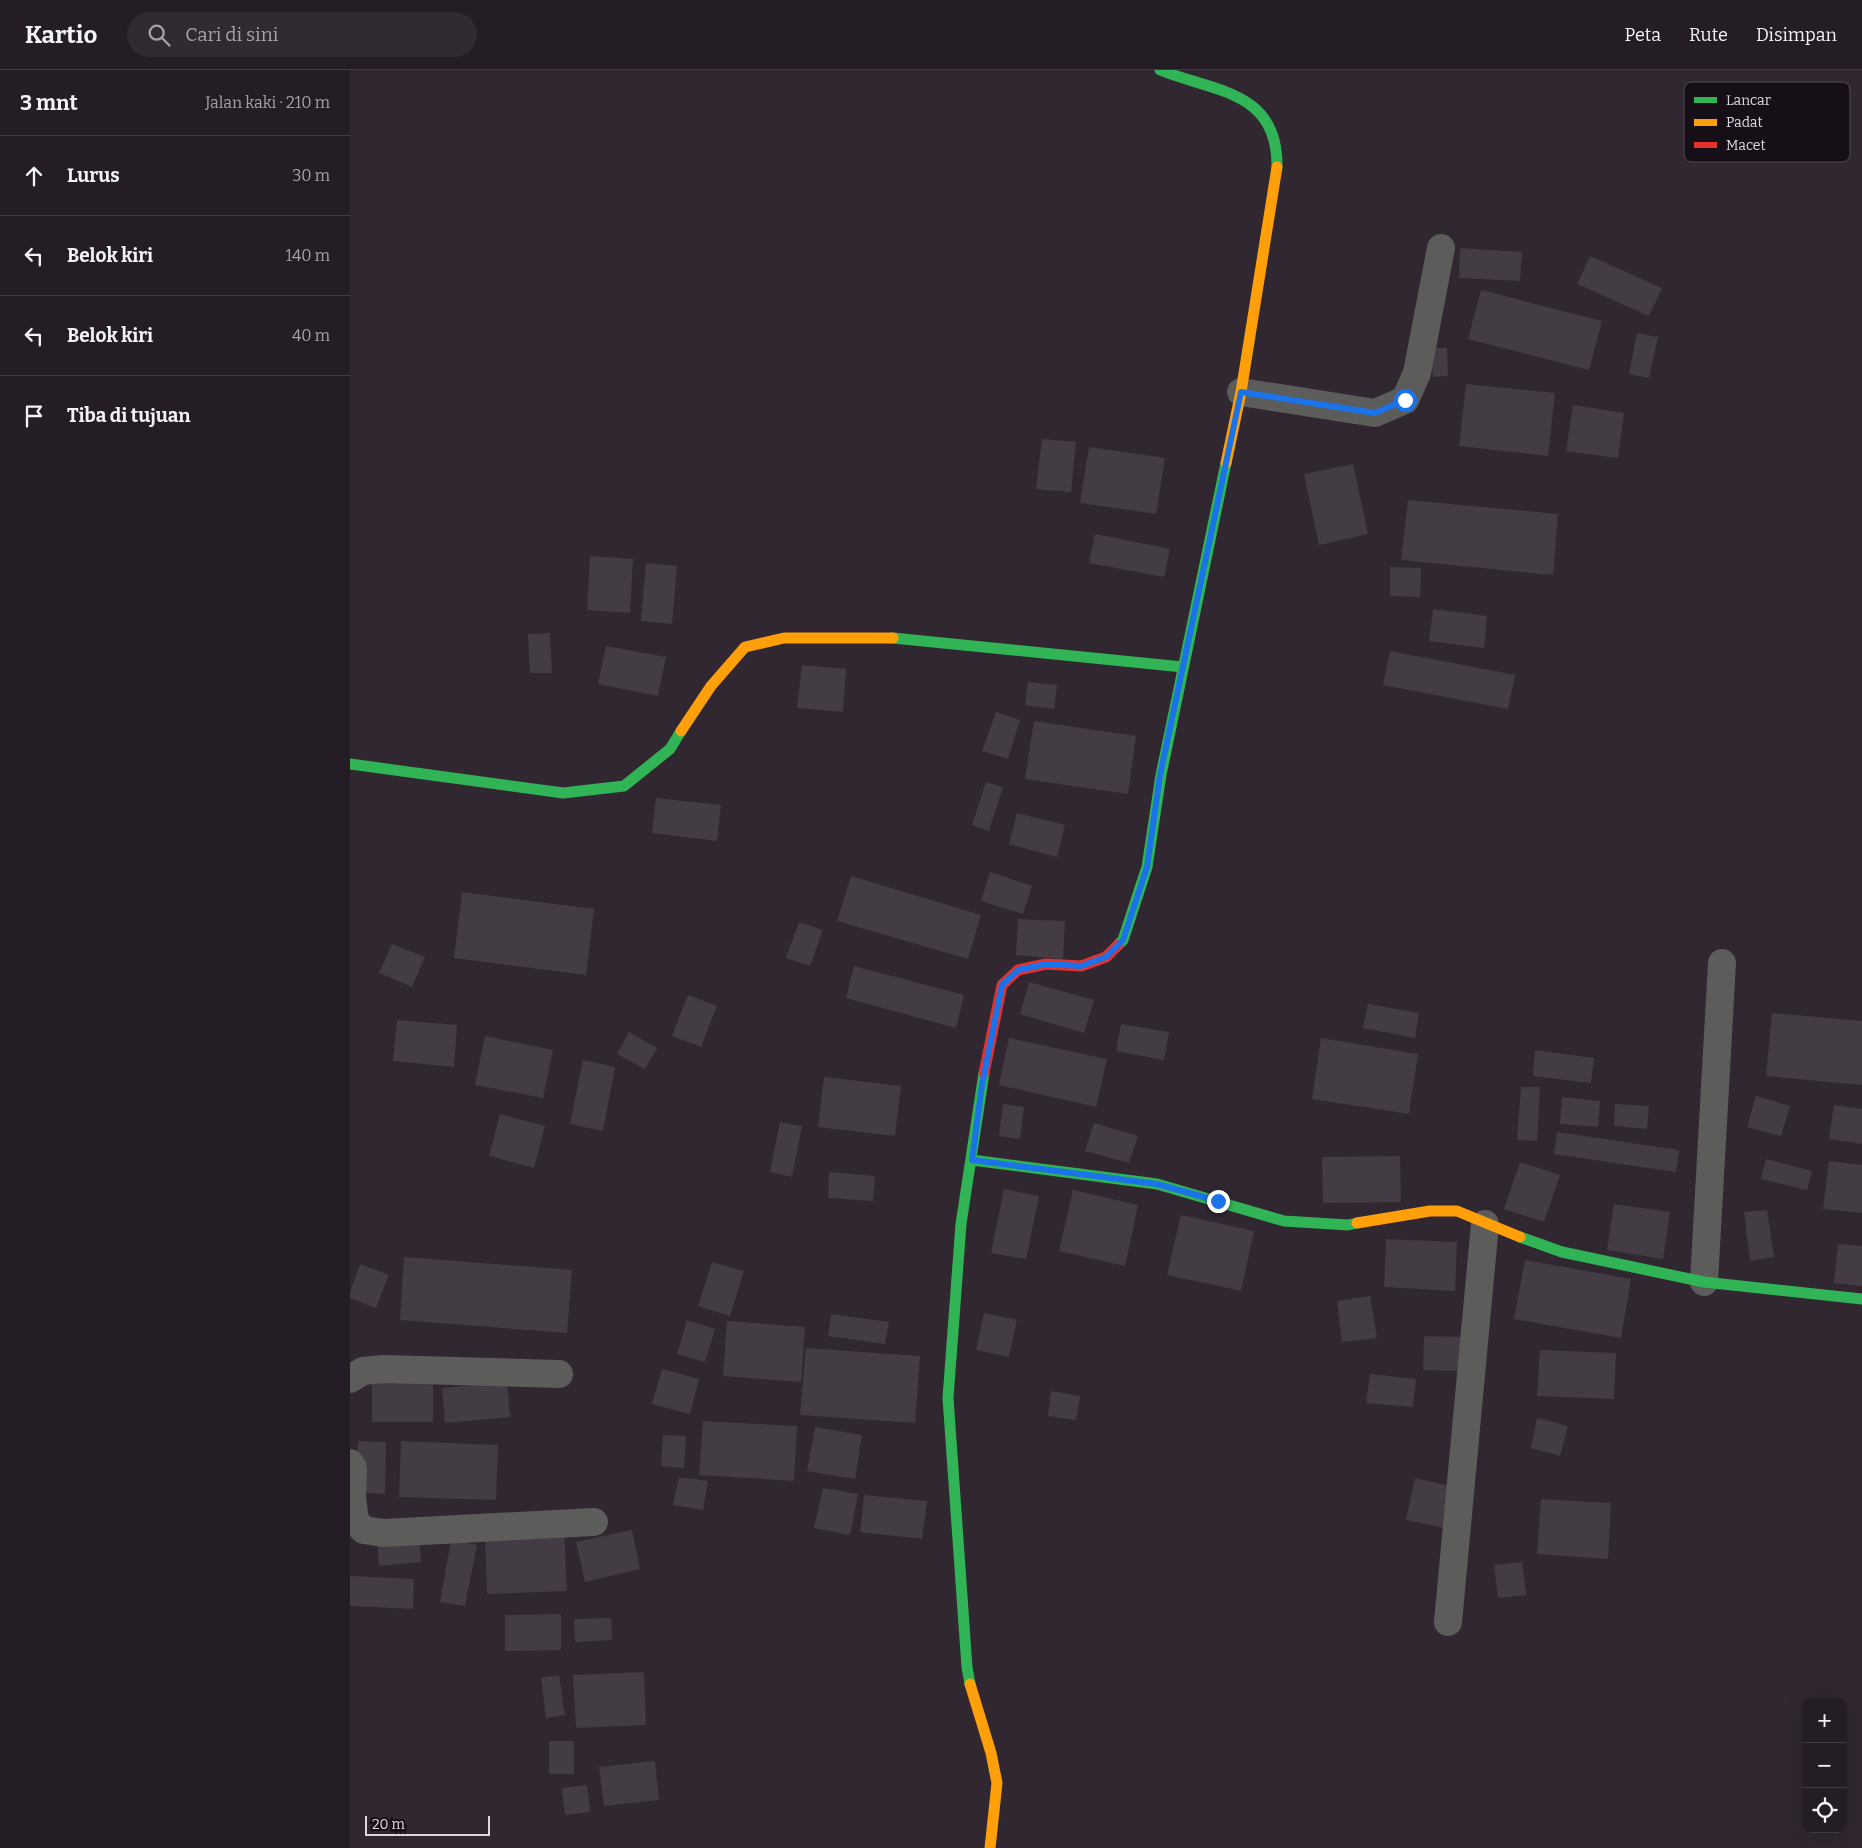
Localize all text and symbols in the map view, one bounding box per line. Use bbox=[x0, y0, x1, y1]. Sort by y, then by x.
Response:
search box bbox=[127, 12, 477, 57]
text: Kartio bbox=[25, 21, 97, 49]
icon: search bbox=[145, 21, 173, 49]
text: Cari di sini bbox=[185, 23, 278, 46]
text: Peta bbox=[1625, 24, 1661, 46]
text: Rute bbox=[1689, 24, 1728, 46]
text: Disimpan bbox=[1756, 24, 1837, 46]
legend bbox=[1684, 82, 1850, 162]
text: 3 mnt bbox=[20, 90, 78, 116]
text: Lancar bbox=[1726, 92, 1771, 109]
text: Jalan kaki · 210 m bbox=[205, 93, 330, 112]
text: Padat bbox=[1726, 114, 1763, 131]
text: Macet bbox=[1726, 137, 1766, 154]
icon: ahead bbox=[20, 162, 48, 190]
text: Lurus bbox=[67, 164, 120, 187]
text: 30 m bbox=[292, 166, 330, 185]
icon: left bbox=[20, 242, 48, 270]
text: Belok kiri bbox=[67, 244, 153, 267]
text: 140 m bbox=[285, 246, 330, 265]
icon: left bbox=[20, 322, 48, 350]
text: Belok kiri bbox=[67, 324, 153, 347]
text: 40 m bbox=[292, 326, 330, 345]
route start bbox=[1394, 389, 1417, 412]
icon: arrive bbox=[20, 402, 48, 430]
text: Tiba di tujuan bbox=[67, 404, 191, 427]
route end bbox=[1207, 1190, 1230, 1213]
map controls bbox=[1802, 1698, 1847, 1833]
button: + bbox=[1802, 1698, 1847, 1743]
button: − bbox=[1802, 1743, 1847, 1788]
button: locate bbox=[1802, 1788, 1847, 1833]
scale bar bbox=[365, 1813, 490, 1836]
text: 20 m bbox=[372, 1816, 405, 1833]

